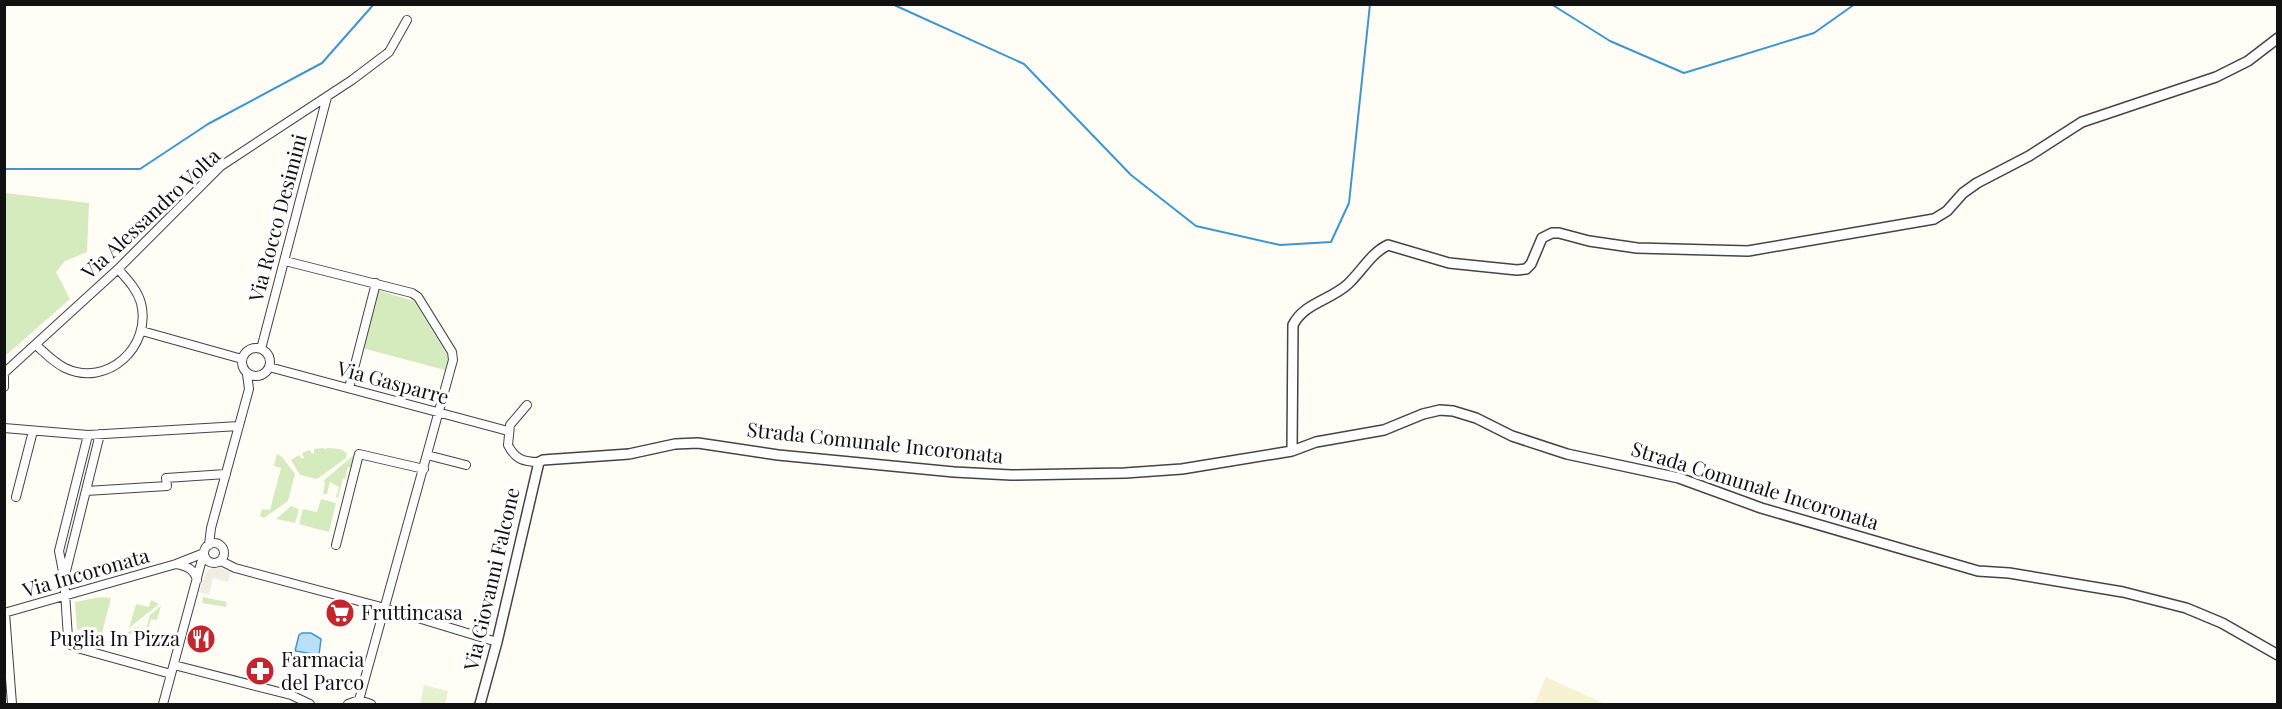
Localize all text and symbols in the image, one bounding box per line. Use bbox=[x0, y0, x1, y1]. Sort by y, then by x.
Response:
street label: Via Rocco Desimini bbox=[241, 131, 312, 305]
street label: Via Alessandro Volta bbox=[74, 142, 225, 285]
street label: Via Gasparre bbox=[334, 353, 452, 409]
street label: Strada Comunale Incoronata bbox=[746, 415, 1005, 468]
street label: Strada Comunale Incoronata bbox=[1628, 434, 1883, 535]
street label: Via Giovanni Falcone bbox=[456, 485, 525, 674]
street label: Via Incoronata bbox=[18, 541, 152, 603]
supermarket icon: Fruttincasa bbox=[324, 597, 356, 629]
place label: Fruttincasa bbox=[361, 598, 463, 625]
restaurant icon: Puglia In Pizza bbox=[185, 623, 217, 655]
place label: Puglia In Pizza bbox=[50, 624, 180, 651]
place label: Farmacia del Parco bbox=[281, 645, 364, 695]
pharmacy icon: Farmacia del Parco bbox=[244, 655, 276, 687]

